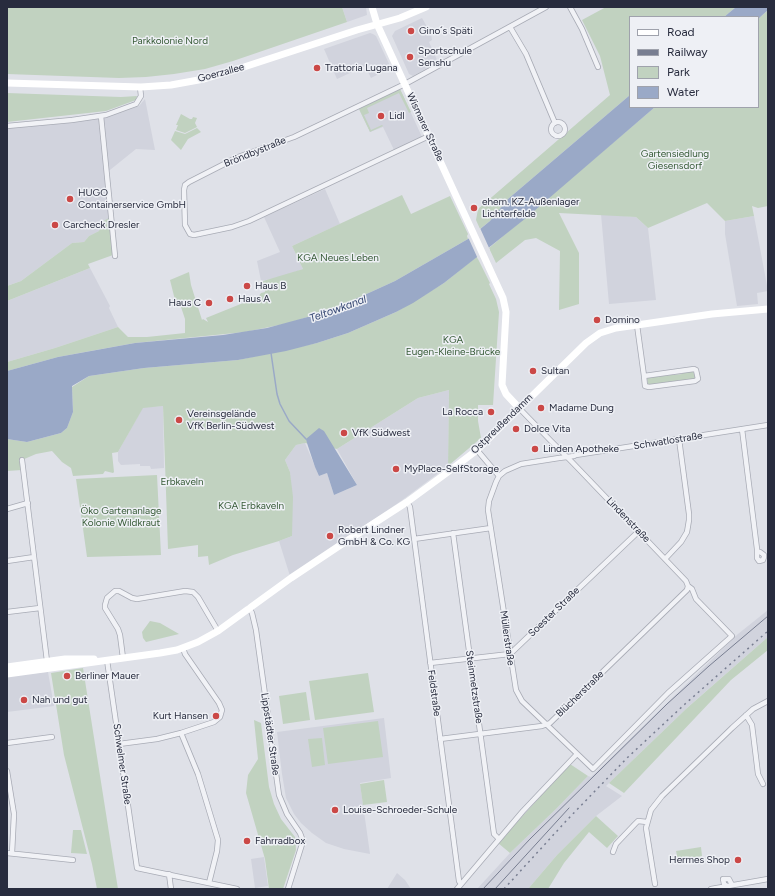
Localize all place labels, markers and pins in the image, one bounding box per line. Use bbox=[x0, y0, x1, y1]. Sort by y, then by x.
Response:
place label: Gino´s Späti bbox=[419, 25, 473, 37]
marker: Gino´s Späti bbox=[406, 26, 416, 36]
place label: Sportschule Senshu bbox=[418, 45, 472, 68]
marker: Sportschule Senshu bbox=[405, 52, 415, 62]
place label: Trattoria Lugana bbox=[325, 62, 398, 74]
marker: Trattoria Lugana bbox=[312, 63, 322, 73]
place label: Lidl bbox=[389, 110, 405, 122]
marker: Lidl bbox=[376, 111, 386, 121]
place label: HUGO Containerservice GmbH bbox=[78, 187, 186, 210]
marker: HUGO Containerservice GmbH bbox=[65, 194, 75, 204]
place label: ehem. KZ-Außenlager Lichterfelde bbox=[482, 196, 579, 220]
marker: ehem. KZ-Außenlager Lichterfelde bbox=[469, 203, 479, 213]
place label: Carcheck Dresler bbox=[63, 219, 139, 231]
marker: Carcheck Dresler bbox=[50, 220, 60, 230]
place label: Haus B bbox=[255, 280, 286, 292]
marker: Haus B bbox=[242, 281, 252, 291]
place label: Haus A bbox=[238, 293, 270, 305]
marker: Haus A bbox=[225, 294, 235, 304]
place label: Haus C bbox=[168, 297, 201, 309]
marker: Haus C bbox=[204, 298, 214, 308]
place label: Domino bbox=[605, 314, 640, 326]
marker: Domino bbox=[592, 315, 602, 325]
place label: Sultan bbox=[541, 365, 569, 377]
marker: Sultan bbox=[528, 366, 538, 376]
place label: Madame Dung bbox=[549, 402, 614, 414]
marker: Madame Dung bbox=[536, 403, 546, 413]
place label: La Rocca bbox=[442, 406, 483, 418]
marker: La Rocca bbox=[486, 407, 496, 417]
place label: Vereinsgelände VfK Berlin-Südwest bbox=[187, 408, 275, 432]
marker: Vereinsgelände VfK Berlin-Südwest bbox=[174, 415, 184, 425]
place label: Dolce Vita bbox=[524, 423, 570, 435]
marker: Dolce Vita bbox=[511, 424, 521, 434]
place label: VfK Südwest bbox=[352, 427, 410, 439]
marker: VfK Südwest bbox=[339, 428, 349, 438]
place label: Linden Apotheke bbox=[543, 443, 619, 455]
marker: Linden Apotheke bbox=[530, 444, 540, 454]
place label: MyPlace-SelfStorage bbox=[404, 463, 499, 475]
marker: MyPlace-SelfStorage bbox=[391, 464, 401, 474]
place label: Robert Lindner GmbH & Co. KG bbox=[338, 524, 410, 548]
marker: Robert Lindner GmbH & Co. KG bbox=[325, 531, 335, 541]
place label: Berliner Mauer bbox=[75, 670, 139, 682]
marker: Berliner Mauer bbox=[62, 671, 72, 681]
place label: Nah und gut bbox=[32, 694, 88, 706]
marker: Nah und gut bbox=[19, 695, 29, 705]
place label: Kurt Hansen bbox=[153, 710, 208, 722]
marker: Kurt Hansen bbox=[211, 711, 221, 721]
place label: Louise-Schroeder-Schule bbox=[343, 804, 457, 816]
marker: Louise-Schroeder-Schule bbox=[330, 805, 340, 815]
place label: Fahrradbox bbox=[255, 835, 305, 847]
marker: Fahrradbox bbox=[242, 836, 252, 846]
place label: Hermes Shop bbox=[669, 854, 730, 866]
marker: Hermes Shop bbox=[733, 855, 743, 865]

